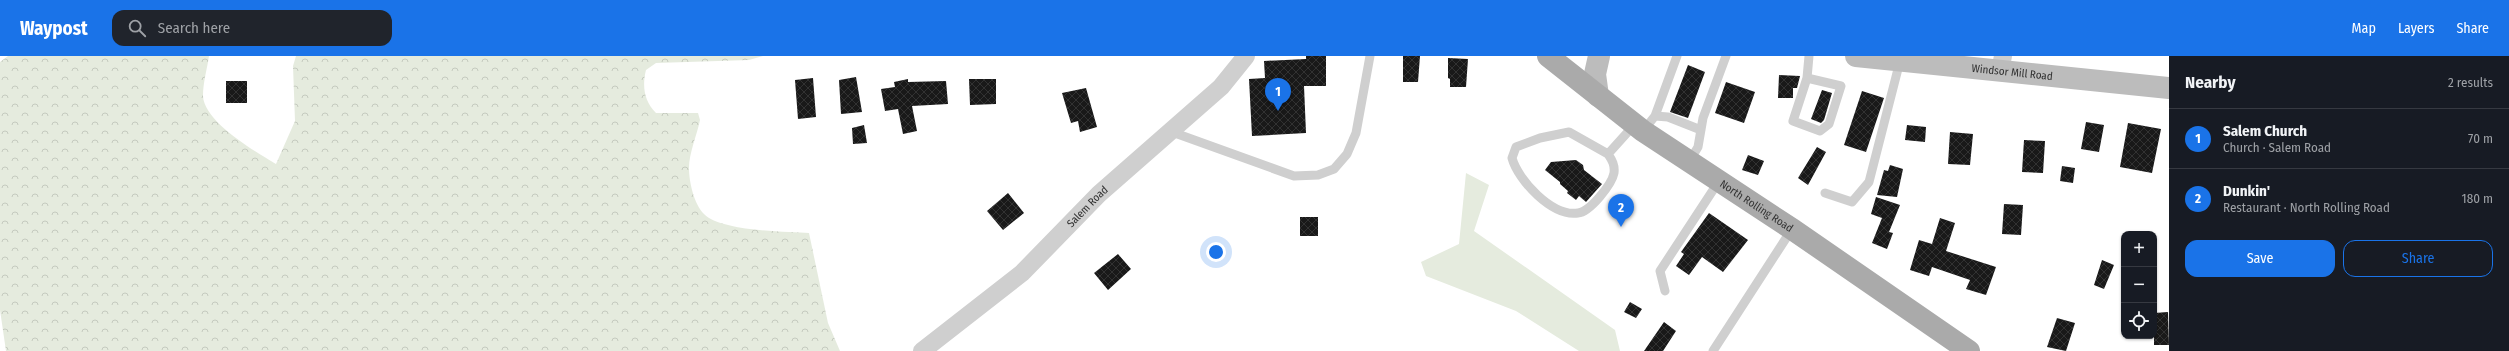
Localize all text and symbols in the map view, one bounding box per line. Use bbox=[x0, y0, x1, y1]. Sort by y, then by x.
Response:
search box bbox=[112, 10, 392, 46]
text: Waypost bbox=[20, 17, 88, 40]
icon: search bbox=[126, 17, 148, 39]
text: Search here bbox=[158, 19, 230, 37]
text: Map bbox=[2352, 20, 2376, 37]
text: Layers bbox=[2398, 20, 2434, 37]
text: Share bbox=[2456, 20, 2489, 37]
street label: Windsor Mill Road bbox=[1971, 62, 2053, 83]
text: Nearby bbox=[2185, 72, 2236, 93]
text: 2 results bbox=[2448, 75, 2493, 90]
pin: 1 bbox=[1265, 78, 1291, 111]
text: Salem Church bbox=[2223, 122, 2307, 140]
text: 1 bbox=[2195, 131, 2201, 146]
text: 70 m bbox=[2468, 131, 2493, 146]
text: Church · Salem Road bbox=[2223, 140, 2331, 155]
street label: North Rolling Road bbox=[1717, 177, 1795, 235]
text: Dunkin' bbox=[2223, 182, 2270, 200]
street label: Salem Road bbox=[1064, 183, 1111, 230]
text: 2 bbox=[2195, 191, 2201, 206]
text: 180 m bbox=[2462, 191, 2493, 206]
pin: 2 bbox=[1608, 194, 1634, 227]
text: Restaurant · North Rolling Road bbox=[2223, 200, 2390, 215]
map controls bbox=[2121, 231, 2157, 339]
button: + bbox=[2121, 231, 2157, 267]
button: Save bbox=[2185, 240, 2335, 277]
button: Share bbox=[2343, 240, 2493, 277]
your location bbox=[1206, 242, 1226, 262]
button: − bbox=[2121, 267, 2157, 303]
button: locate bbox=[2121, 303, 2157, 339]

